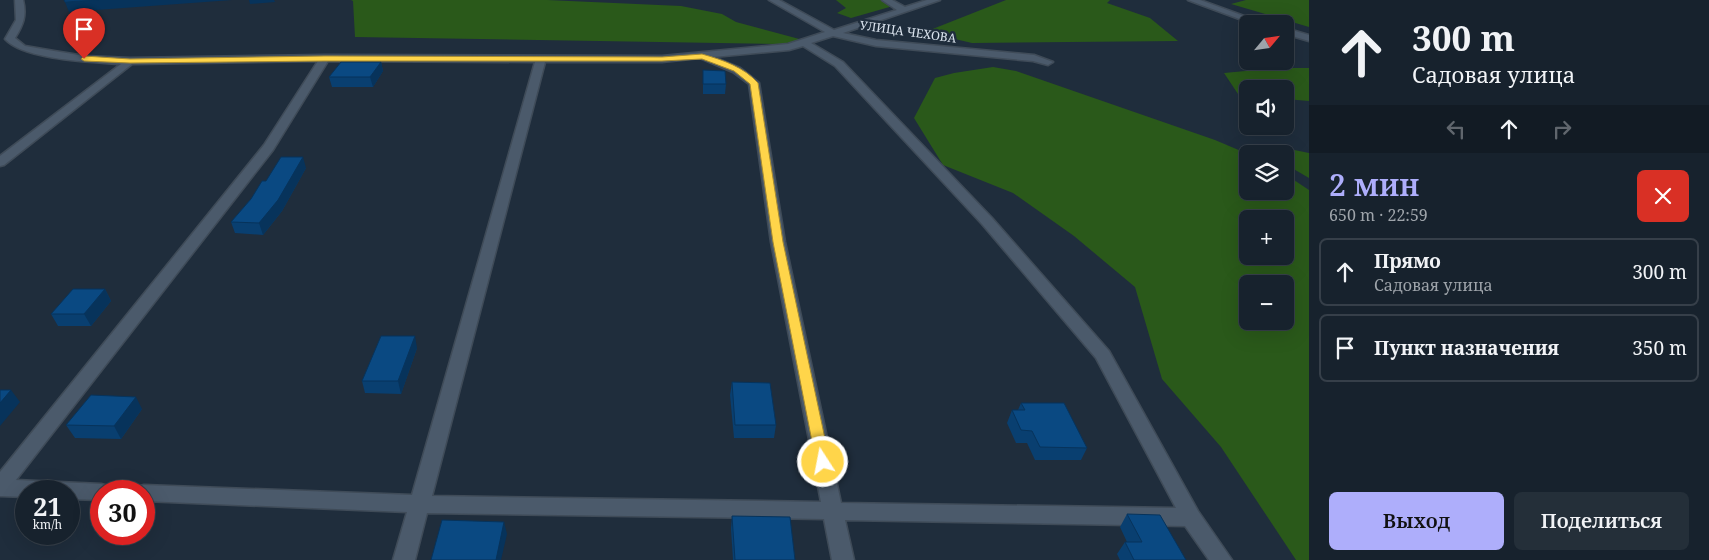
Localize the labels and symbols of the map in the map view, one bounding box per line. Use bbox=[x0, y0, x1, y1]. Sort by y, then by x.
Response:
pin bbox=[63, 8, 105, 59]
north arrow bbox=[1239, 15, 1294, 70]
street label: УЛИЦА ЧЕХОВА bbox=[859, 16, 958, 47]
position arrow bbox=[796, 435, 848, 487]
speed limit sign: 30 bbox=[90, 480, 155, 545]

